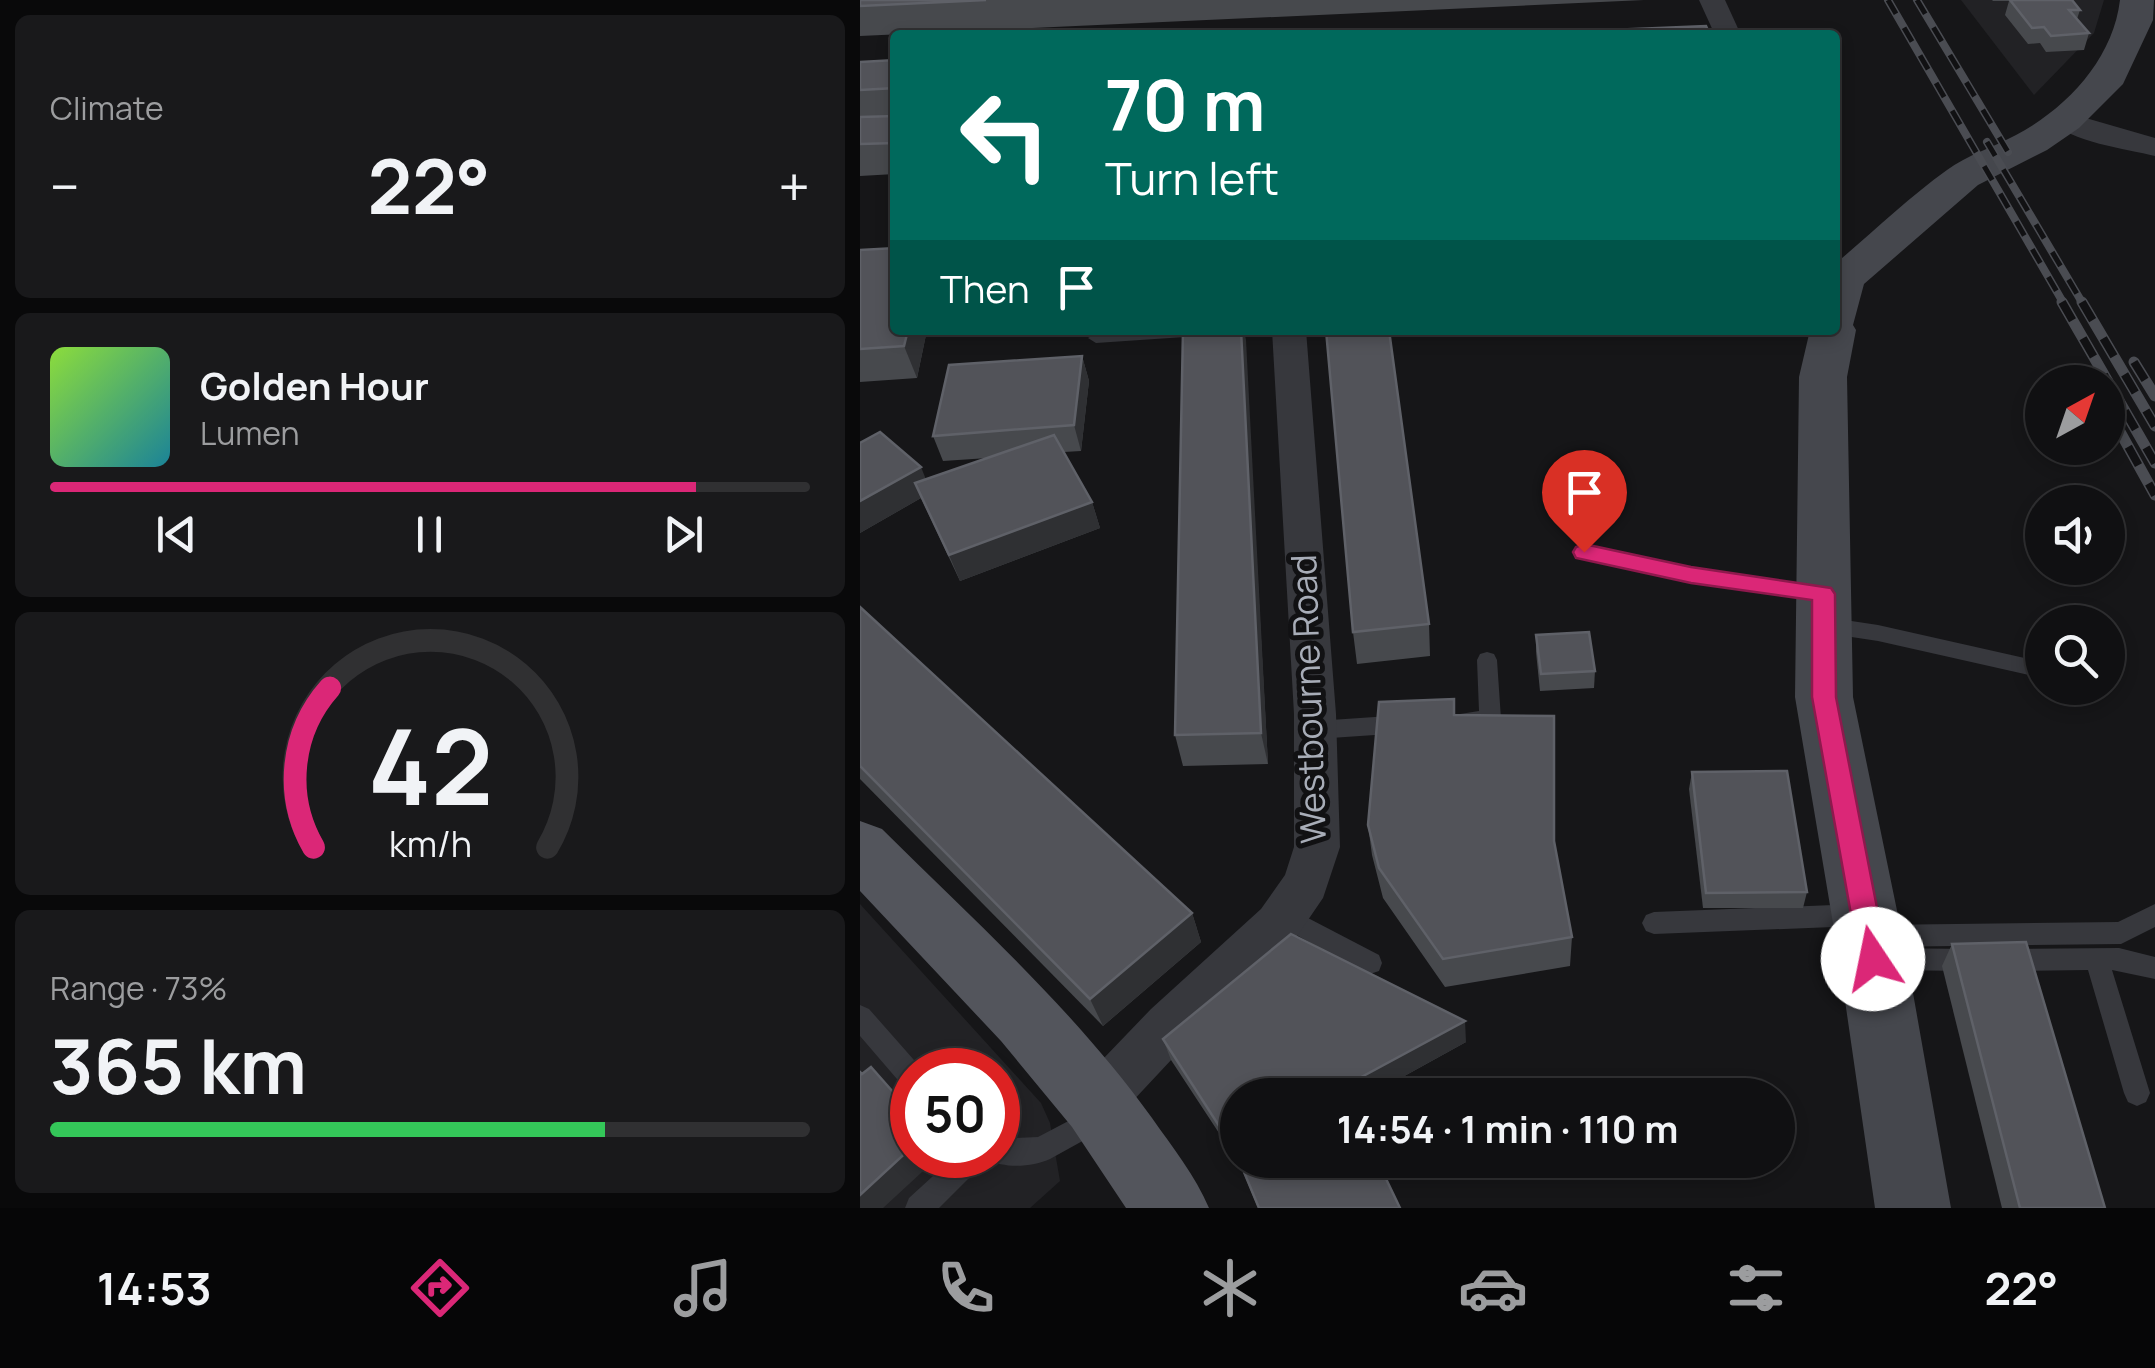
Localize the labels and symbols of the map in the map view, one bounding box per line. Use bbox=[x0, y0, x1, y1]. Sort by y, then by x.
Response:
north arrow bbox=[2025, 365, 2125, 465]
pin bbox=[1542, 450, 1627, 553]
street label: Westbourne Road bbox=[1279, 554, 1337, 844]
position arrow bbox=[1821, 907, 1925, 1011]
speed limit sign: 50 bbox=[890, 1048, 1020, 1178]

